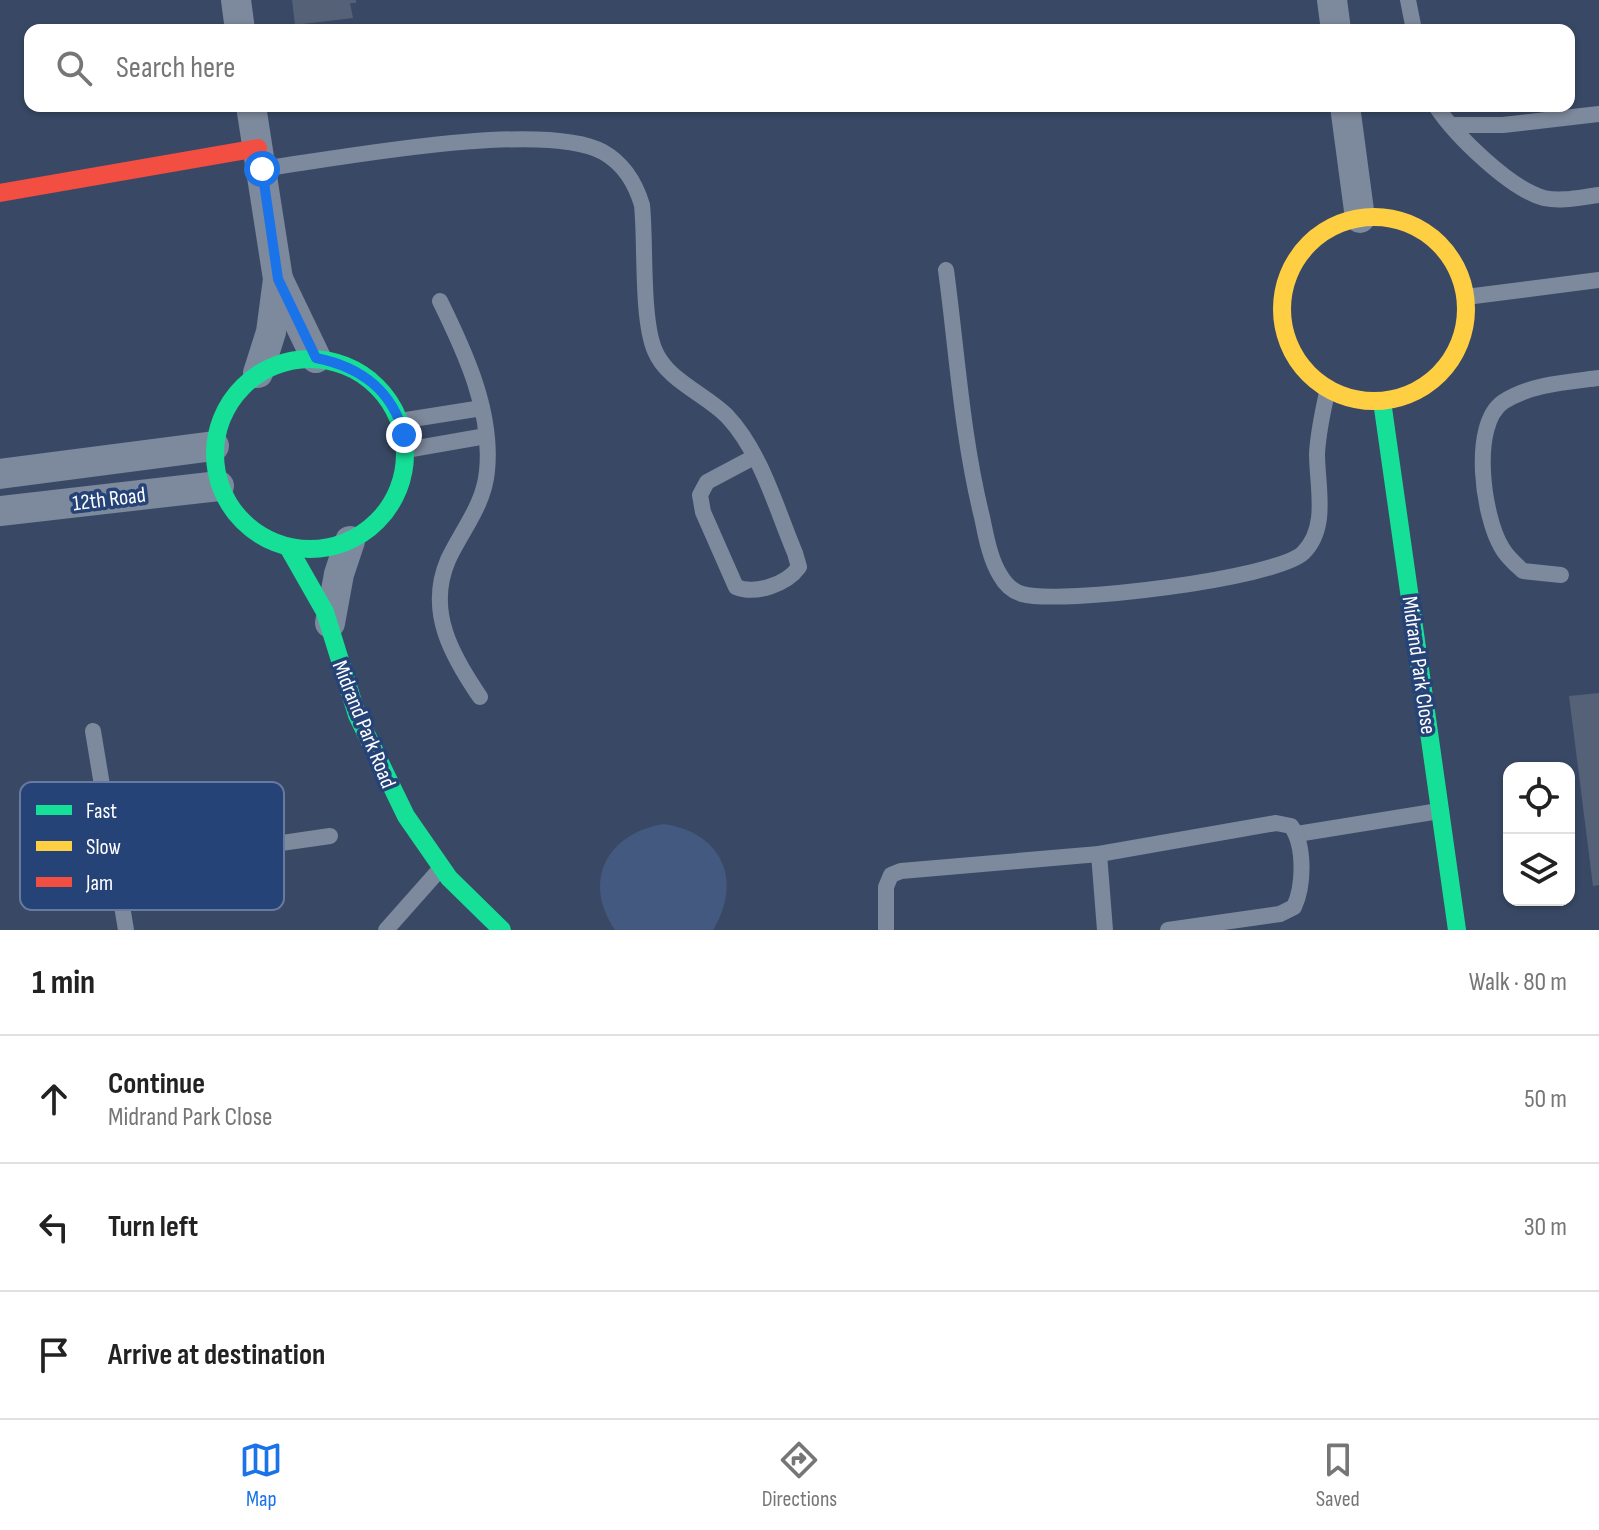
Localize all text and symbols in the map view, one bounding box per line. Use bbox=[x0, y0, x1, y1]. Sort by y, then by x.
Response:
search box bbox=[24, 24, 1575, 112]
icon: search bbox=[52, 46, 96, 90]
text: Search here bbox=[116, 50, 235, 86]
route start bbox=[244, 151, 280, 187]
route end bbox=[386, 417, 422, 453]
street label: 12th Road bbox=[71, 482, 147, 517]
street label: Midrand Park Close bbox=[1395, 594, 1442, 736]
street label: Midrand Park Road bbox=[326, 657, 401, 792]
map controls bbox=[1503, 762, 1575, 906]
button: locate bbox=[1503, 762, 1575, 834]
legend bbox=[20, 782, 284, 910]
text: Fast bbox=[86, 798, 117, 825]
text: Slow bbox=[86, 834, 121, 861]
button: layers bbox=[1503, 834, 1575, 906]
text: Jam bbox=[85, 870, 113, 897]
text: 1 min bbox=[32, 962, 95, 1003]
text: Walk · 80 m bbox=[1469, 967, 1567, 998]
text: Continue bbox=[108, 1066, 205, 1102]
icon: ahead bbox=[32, 1077, 76, 1121]
text: 50 m bbox=[1524, 1084, 1567, 1115]
text: Midrand Park Close bbox=[108, 1102, 272, 1133]
icon: left bbox=[32, 1205, 76, 1249]
text: Turn left bbox=[108, 1209, 198, 1245]
text: 30 m bbox=[1524, 1212, 1567, 1243]
icon: arrive bbox=[32, 1333, 76, 1377]
text: Arrive at destination bbox=[108, 1337, 325, 1373]
tab: Map bbox=[239, 1438, 283, 1513]
tab: Directions bbox=[762, 1438, 837, 1513]
tab: Saved bbox=[1316, 1438, 1360, 1513]

